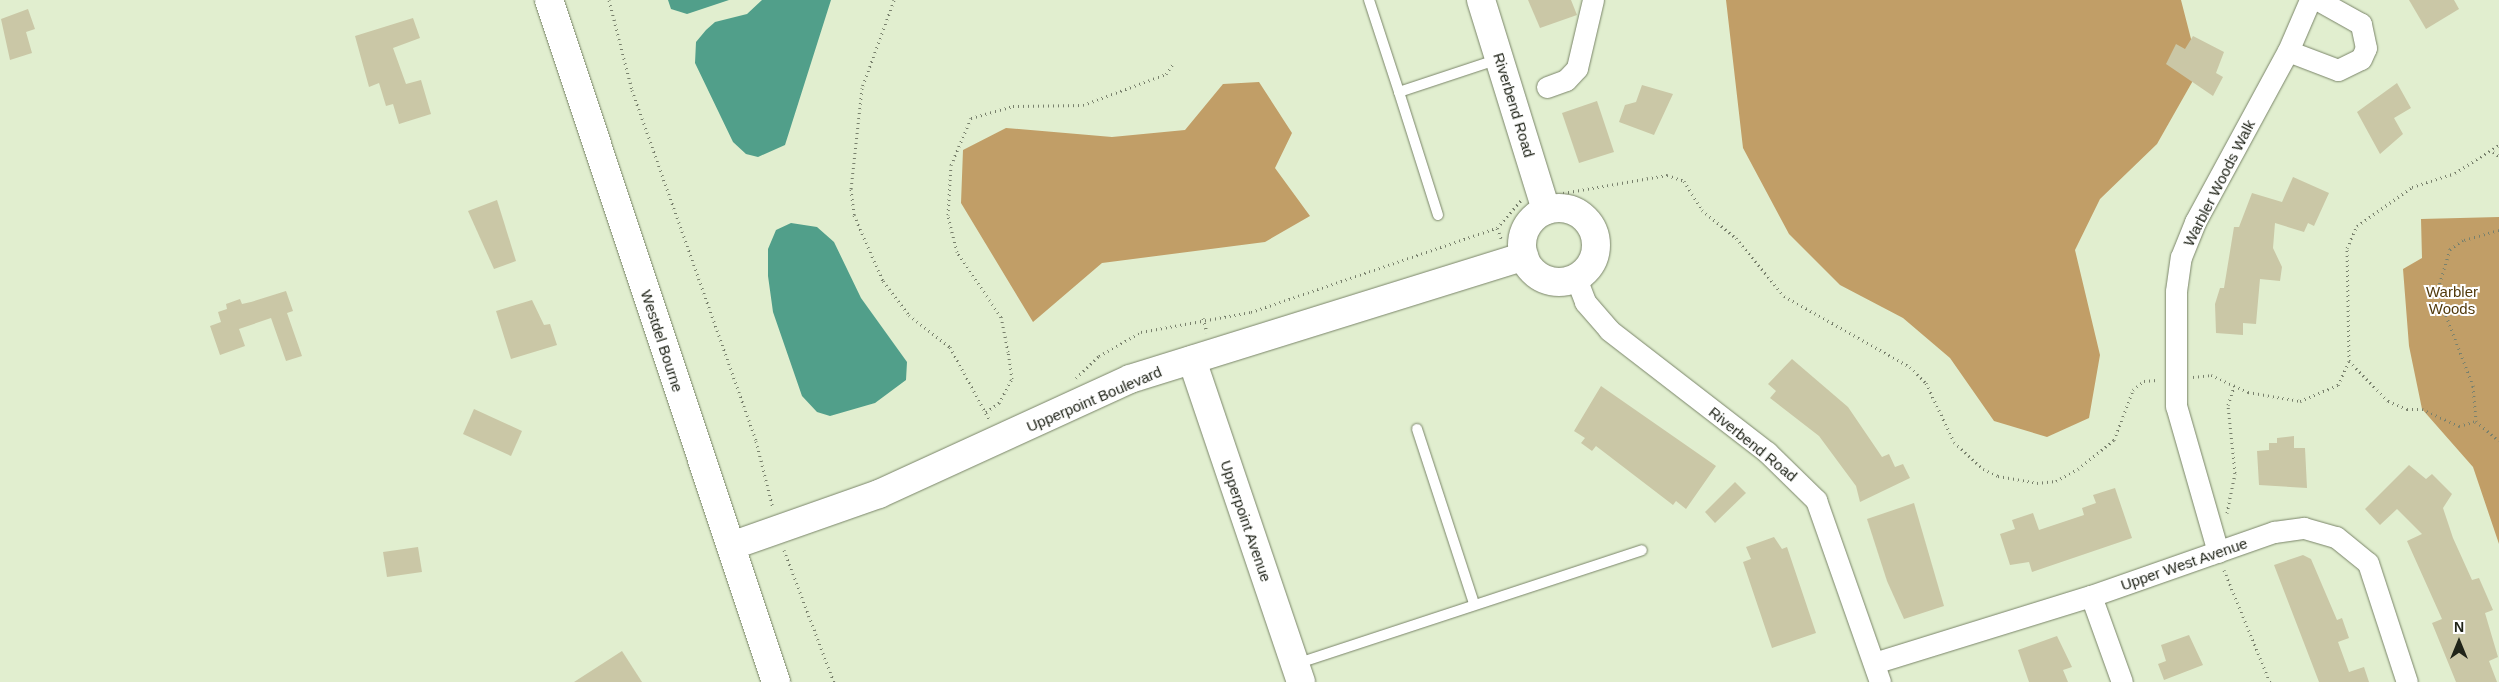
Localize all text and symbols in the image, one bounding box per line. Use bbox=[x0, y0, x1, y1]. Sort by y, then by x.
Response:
street label: Riverbend Road bbox=[1490, 51, 1538, 159]
street label: Warbler Woods Walk bbox=[2179, 117, 2259, 249]
park label: Warbler Woods bbox=[2426, 282, 2478, 317]
street label: Westdel Bourne bbox=[637, 288, 687, 394]
street label: Upperpoint Boulevard bbox=[1024, 362, 1164, 436]
street label: Riverbend Road bbox=[1705, 403, 1801, 485]
street label: Upperpoint Avenue bbox=[1217, 457, 1275, 585]
street label: Upper West Avenue bbox=[2118, 534, 2250, 594]
north arrow bbox=[2434, 617, 2484, 667]
text: N bbox=[2454, 619, 2464, 635]

